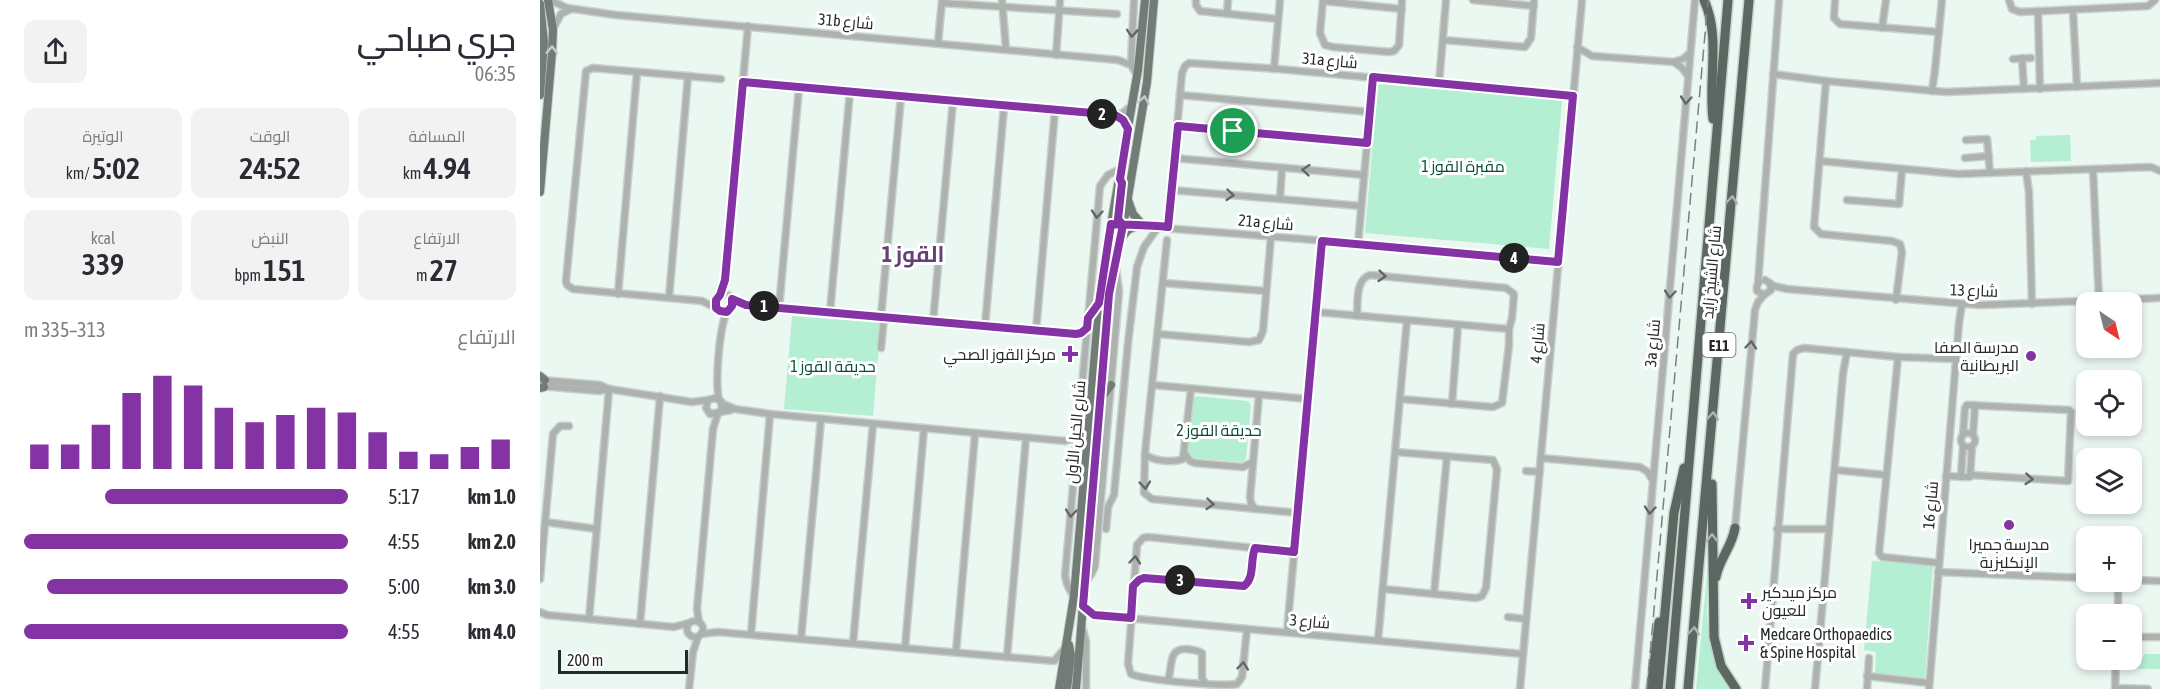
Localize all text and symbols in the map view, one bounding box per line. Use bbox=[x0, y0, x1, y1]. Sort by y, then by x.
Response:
street label: 31b شارع bbox=[817, 10, 875, 35]
button: share bbox=[24, 20, 87, 83]
text: جري صباحي bbox=[357, 20, 516, 58]
one-way arrow bbox=[1125, 28, 1138, 37]
one-way arrow bbox=[546, 46, 559, 55]
street label: 31a شارع bbox=[1301, 49, 1359, 74]
text: 06:35 bbox=[475, 62, 516, 85]
one-way arrow bbox=[1137, 95, 1150, 105]
one-way arrow bbox=[1680, 96, 1693, 105]
pin: 2 bbox=[1087, 99, 1117, 129]
text: 2 bbox=[1098, 105, 1106, 123]
pin bbox=[1207, 105, 1258, 156]
icon: arrive bbox=[1216, 114, 1249, 147]
text: الوتيرة bbox=[82, 127, 124, 145]
text: الوقت bbox=[250, 127, 290, 145]
text: المسافة bbox=[409, 127, 465, 145]
text: 5:02 bbox=[92, 151, 140, 185]
text: 24:52 bbox=[239, 151, 301, 185]
text: 4.94 bbox=[424, 151, 471, 185]
park label: مقبرة القوز 1 bbox=[1421, 157, 1505, 176]
one-way arrow bbox=[1301, 163, 1310, 176]
text: /km bbox=[66, 164, 92, 182]
text: km bbox=[403, 164, 424, 182]
one-way arrow bbox=[1225, 188, 1234, 201]
one-way arrow bbox=[1725, 196, 1738, 205]
one-way arrow bbox=[1091, 210, 1104, 219]
street label: 21a شارع bbox=[1237, 211, 1295, 236]
street label: شارع الشيخ زايد bbox=[1698, 224, 1727, 320]
text: kcal bbox=[91, 229, 115, 247]
text: النبض bbox=[251, 229, 289, 247]
text: الارتفاع bbox=[414, 229, 460, 247]
district label: القوز 1 bbox=[882, 241, 944, 268]
pin: 4 bbox=[1499, 243, 1529, 273]
text: 339 bbox=[82, 247, 124, 281]
text: 4 bbox=[1510, 249, 1518, 267]
text: 151 bbox=[263, 253, 306, 287]
text: 27 bbox=[430, 253, 458, 287]
text: bpm bbox=[234, 266, 263, 284]
text: m bbox=[416, 266, 430, 284]
one-way arrow bbox=[1377, 269, 1386, 282]
street label: شارع 13 bbox=[1949, 280, 1998, 303]
one-way arrow bbox=[1663, 290, 1676, 299]
pin: 1 bbox=[749, 291, 779, 321]
north arrow bbox=[2076, 292, 2142, 358]
map controls bbox=[2076, 292, 2142, 670]
text: 1 bbox=[760, 297, 768, 315]
text: 313–335 m bbox=[24, 318, 106, 341]
street label: 3a شارع bbox=[1641, 318, 1666, 368]
street label: شارع 4 bbox=[1526, 322, 1551, 364]
text: الارتفاع bbox=[457, 325, 516, 348]
road number: E11 bbox=[1702, 333, 1736, 357]
place label: مدرسة الصفا البريطانية bbox=[1934, 338, 2019, 375]
one-way arrow bbox=[1744, 340, 1757, 349]
place label: مركز القوز الصحي bbox=[943, 345, 1056, 368]
marker: مركز القوز الصحي bbox=[1061, 345, 1079, 363]
marker: مدرسة الصفا البريطانية bbox=[2024, 349, 2038, 363]
park label: حديقة القوز 1 bbox=[790, 357, 876, 376]
button: locate bbox=[2076, 370, 2142, 436]
street label: شارع الخيل الأول bbox=[1062, 380, 1091, 485]
one-way arrow bbox=[1706, 411, 1719, 420]
park label: حديقة القوز 2 bbox=[1176, 421, 1262, 440]
button: layers bbox=[2076, 448, 2142, 514]
one-way arrow bbox=[2025, 472, 2034, 485]
street label: شارع 16 bbox=[1919, 480, 1944, 530]
one-way arrow bbox=[1138, 481, 1151, 490]
text: 5:17 bbox=[388, 485, 420, 508]
text: 1.0 km bbox=[468, 485, 516, 508]
one-way arrow bbox=[1206, 497, 1215, 510]
one-way arrow bbox=[1644, 505, 1657, 514]
one-way arrow bbox=[1065, 508, 1078, 517]
marker: مدرسة جميرا الإنكليزية bbox=[2002, 518, 2016, 532]
button: + bbox=[2076, 526, 2142, 592]
text: 4:55 bbox=[388, 530, 420, 553]
text: 2.0 km bbox=[468, 530, 516, 553]
one-way arrow bbox=[1706, 534, 1718, 543]
place label: مدرسة جميرا الإنكليزية bbox=[1968, 535, 2050, 572]
one-way arrow bbox=[1128, 555, 1141, 564]
pin: 3 bbox=[1165, 565, 1195, 595]
text: 3 bbox=[1176, 571, 1184, 589]
text: 5:00 bbox=[388, 575, 420, 598]
text: 3.0 km bbox=[468, 575, 516, 598]
place label: مركز ميدكير للعيون bbox=[1761, 583, 1837, 621]
marker: مركز ميدكير للعيون bbox=[1740, 592, 1758, 610]
button: − bbox=[2076, 604, 2142, 670]
street label: شارع 3 bbox=[1289, 610, 1331, 635]
text: 4:55 bbox=[388, 620, 420, 643]
text: 4.0 km bbox=[468, 620, 516, 643]
place label: Medcare Orthopaedics & Spine Hospital bbox=[1760, 625, 1892, 662]
one-way arrow bbox=[1687, 626, 1700, 635]
marker: Medcare Orthopaedics & Spine Hospital bbox=[1737, 634, 1755, 652]
scale bar bbox=[558, 647, 688, 674]
text: 200 m bbox=[567, 651, 603, 669]
one-way arrow bbox=[1236, 661, 1249, 670]

